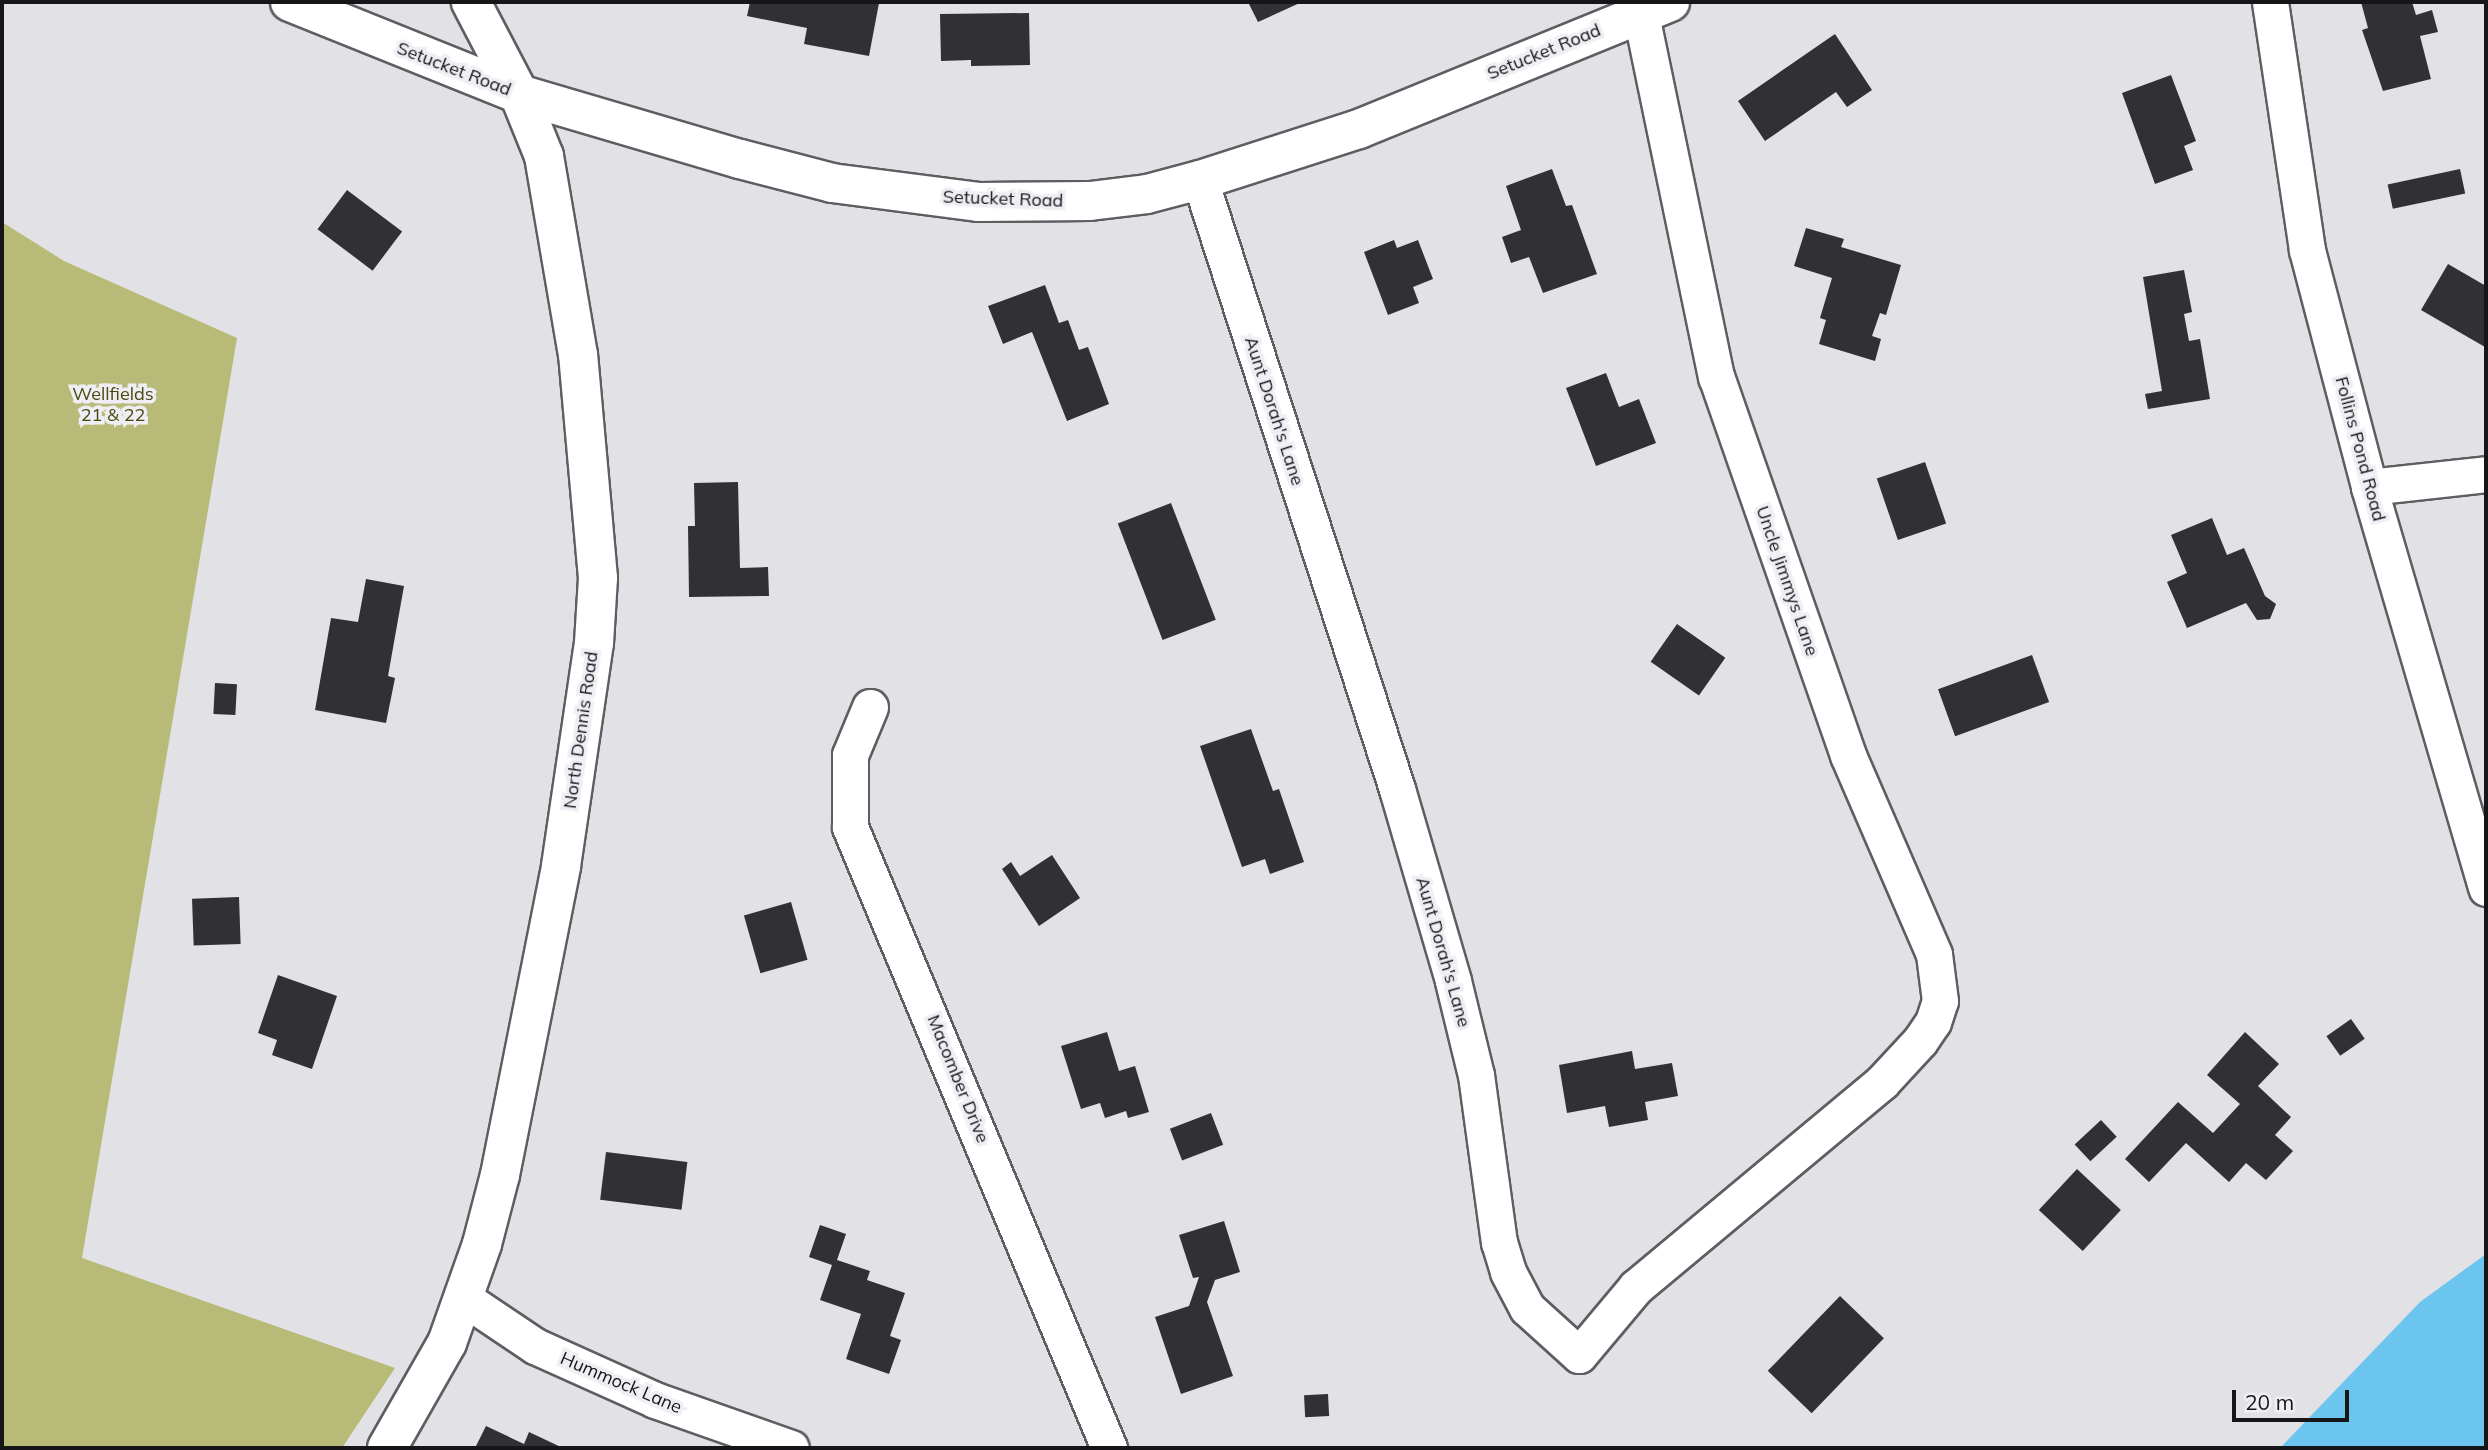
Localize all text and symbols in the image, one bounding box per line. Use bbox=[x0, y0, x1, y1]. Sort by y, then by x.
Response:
street label: Setucket Road bbox=[1484, 19, 1604, 85]
street label: Setucket Road bbox=[394, 37, 514, 101]
street label: Setucket Road bbox=[942, 186, 1064, 212]
street label: Aunt Dorah's Lane bbox=[1240, 334, 1308, 488]
street label: Follins Pond Road bbox=[2330, 374, 2390, 524]
park label: Wellfields 21 & 22 bbox=[72, 384, 154, 426]
street label: Uncle Jimmys Lane bbox=[1751, 503, 1823, 659]
street label: North Dennis Road bbox=[559, 650, 603, 810]
street label: Aunt Dorah's Lane bbox=[1411, 874, 1475, 1030]
street label: Macomber Drive bbox=[922, 1012, 994, 1146]
street label: Hummock Lane bbox=[557, 1348, 685, 1418]
scale bar bbox=[2236, 1376, 2353, 1420]
text: 20 m bbox=[2245, 1389, 2294, 1415]

